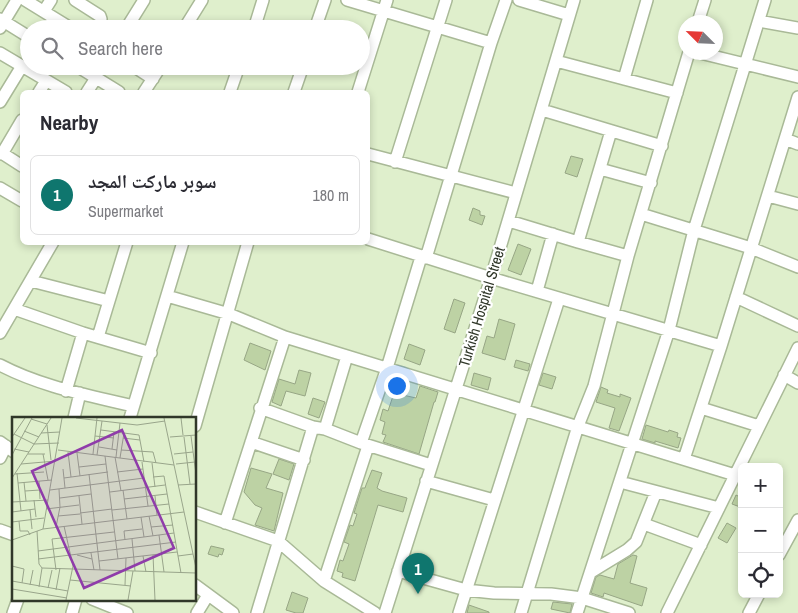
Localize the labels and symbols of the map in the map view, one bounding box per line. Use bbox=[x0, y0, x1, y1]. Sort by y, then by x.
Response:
north arrow bbox=[678, 15, 723, 60]
street label: Turkish Hospital Street bbox=[453, 244, 510, 370]
your location bbox=[384, 373, 410, 399]
inset map bbox=[12, 417, 196, 600]
pin: 1 bbox=[402, 553, 434, 594]

